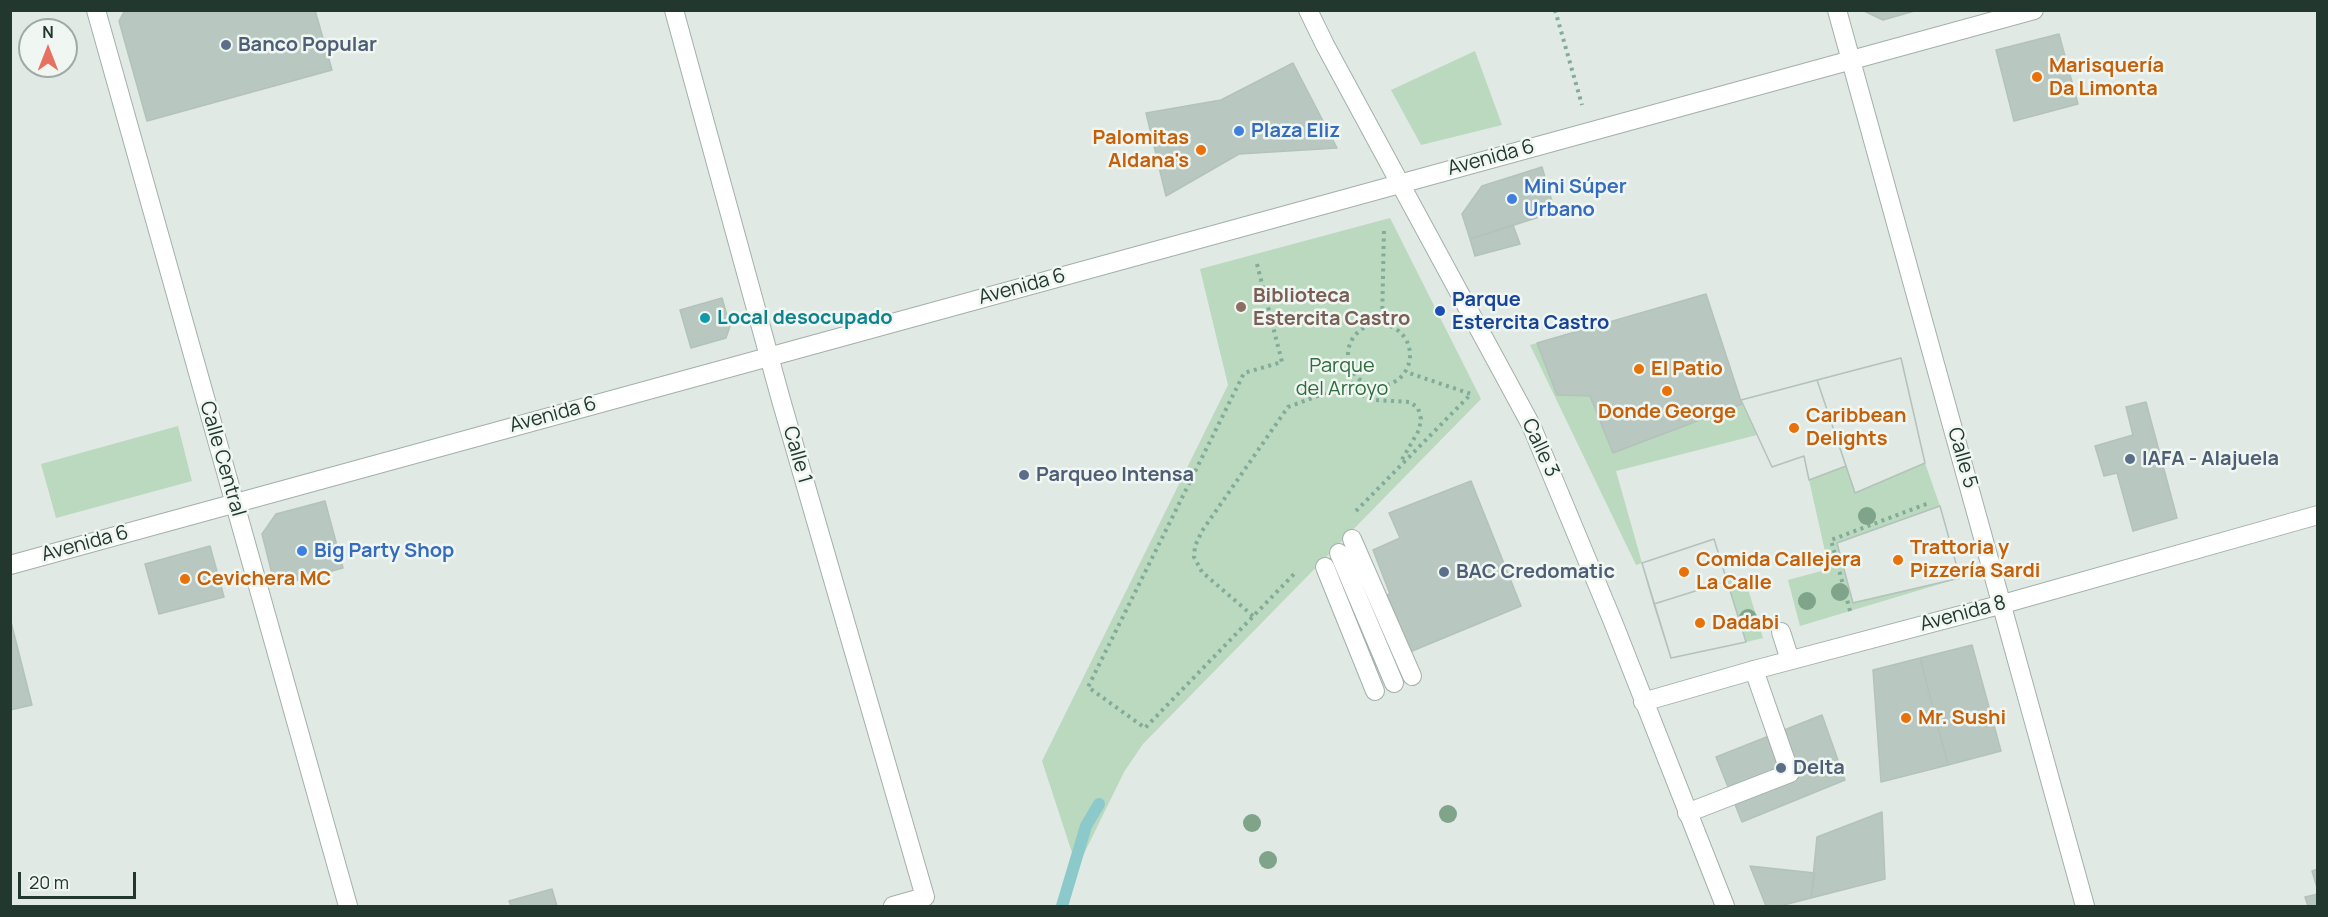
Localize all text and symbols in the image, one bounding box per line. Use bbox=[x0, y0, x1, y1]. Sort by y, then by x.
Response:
north arrow bbox=[18, 18, 78, 78]
text: N bbox=[42, 21, 54, 43]
place label: Banco Popular bbox=[238, 33, 377, 57]
marker: Banco Popular bbox=[219, 38, 233, 52]
place label: Marisquería Da Limonta bbox=[2049, 54, 2164, 101]
marker: Marisquería Da Limonta bbox=[2030, 70, 2044, 84]
place label: Plaza Eliz bbox=[1251, 119, 1340, 143]
marker: Plaza Eliz bbox=[1232, 124, 1246, 138]
place label: Palomitas Aldana's bbox=[1092, 126, 1189, 173]
street label: Avenida 6 bbox=[1445, 135, 1537, 181]
marker: Palomitas Aldana's bbox=[1194, 143, 1208, 157]
place label: Mini Súper Urbano bbox=[1524, 175, 1627, 222]
marker: Mini Súper Urbano bbox=[1505, 192, 1519, 206]
street label: Avenida 6 bbox=[976, 264, 1068, 310]
place label: Biblioteca Estercita Castro bbox=[1253, 284, 1410, 331]
place label: Parque Estercita Castro bbox=[1452, 288, 1609, 335]
marker: Biblioteca Estercita Castro bbox=[1234, 300, 1248, 314]
marker: Parque Estercita Castro bbox=[1433, 304, 1447, 318]
place label: Local desocupado bbox=[717, 306, 893, 330]
marker: Local desocupado bbox=[698, 311, 712, 325]
park label: Parque del Arroyo bbox=[1296, 354, 1388, 401]
place label: El Patio bbox=[1651, 357, 1723, 381]
marker: El Patio bbox=[1632, 362, 1646, 376]
marker: Donde George bbox=[1660, 384, 1674, 398]
street label: Avenida 6 bbox=[507, 392, 599, 438]
street label: Calle Central bbox=[194, 399, 250, 519]
place label: Donde George bbox=[1598, 400, 1736, 424]
place label: Caribbean Delights bbox=[1806, 404, 1906, 451]
street label: Calle 3 bbox=[1516, 415, 1564, 481]
marker: Caribbean Delights bbox=[1787, 421, 1801, 435]
street label: Calle 1 bbox=[777, 424, 817, 486]
street label: Calle 5 bbox=[1942, 425, 1982, 491]
place label: IAFA - Alajuela bbox=[2142, 447, 2279, 471]
marker: IAFA - Alajuela bbox=[2123, 452, 2137, 466]
place label: Parqueo Intensa bbox=[1036, 463, 1194, 487]
marker: Parqueo Intensa bbox=[1017, 468, 1031, 482]
street label: Avenida 6 bbox=[39, 521, 131, 567]
place label: Trattoria y Pizzería Sardi bbox=[1910, 536, 2040, 583]
place label: Big Party Shop bbox=[314, 539, 454, 563]
marker: Big Party Shop bbox=[295, 544, 309, 558]
place label: Comida Callejera La Calle bbox=[1696, 548, 1861, 595]
marker: Trattoria y Pizzería Sardi bbox=[1891, 553, 1905, 567]
place label: BAC Credomatic bbox=[1456, 560, 1615, 584]
marker: BAC Credomatic bbox=[1437, 565, 1451, 579]
marker: Comida Callejera La Calle bbox=[1677, 565, 1691, 579]
place label: Cevichera MC bbox=[197, 567, 331, 591]
marker: Cevichera MC bbox=[178, 572, 192, 586]
street label: Avenida 8 bbox=[1917, 591, 2009, 637]
place label: Dadabi bbox=[1712, 611, 1779, 635]
marker: Dadabi bbox=[1693, 616, 1707, 630]
place label: Mr. Sushi bbox=[1918, 706, 2006, 730]
marker: Mr. Sushi bbox=[1899, 711, 1913, 725]
place label: Delta bbox=[1793, 756, 1845, 780]
marker: Delta bbox=[1774, 761, 1788, 775]
scale bar bbox=[21, 860, 140, 898]
text: 20 m bbox=[29, 870, 69, 894]

